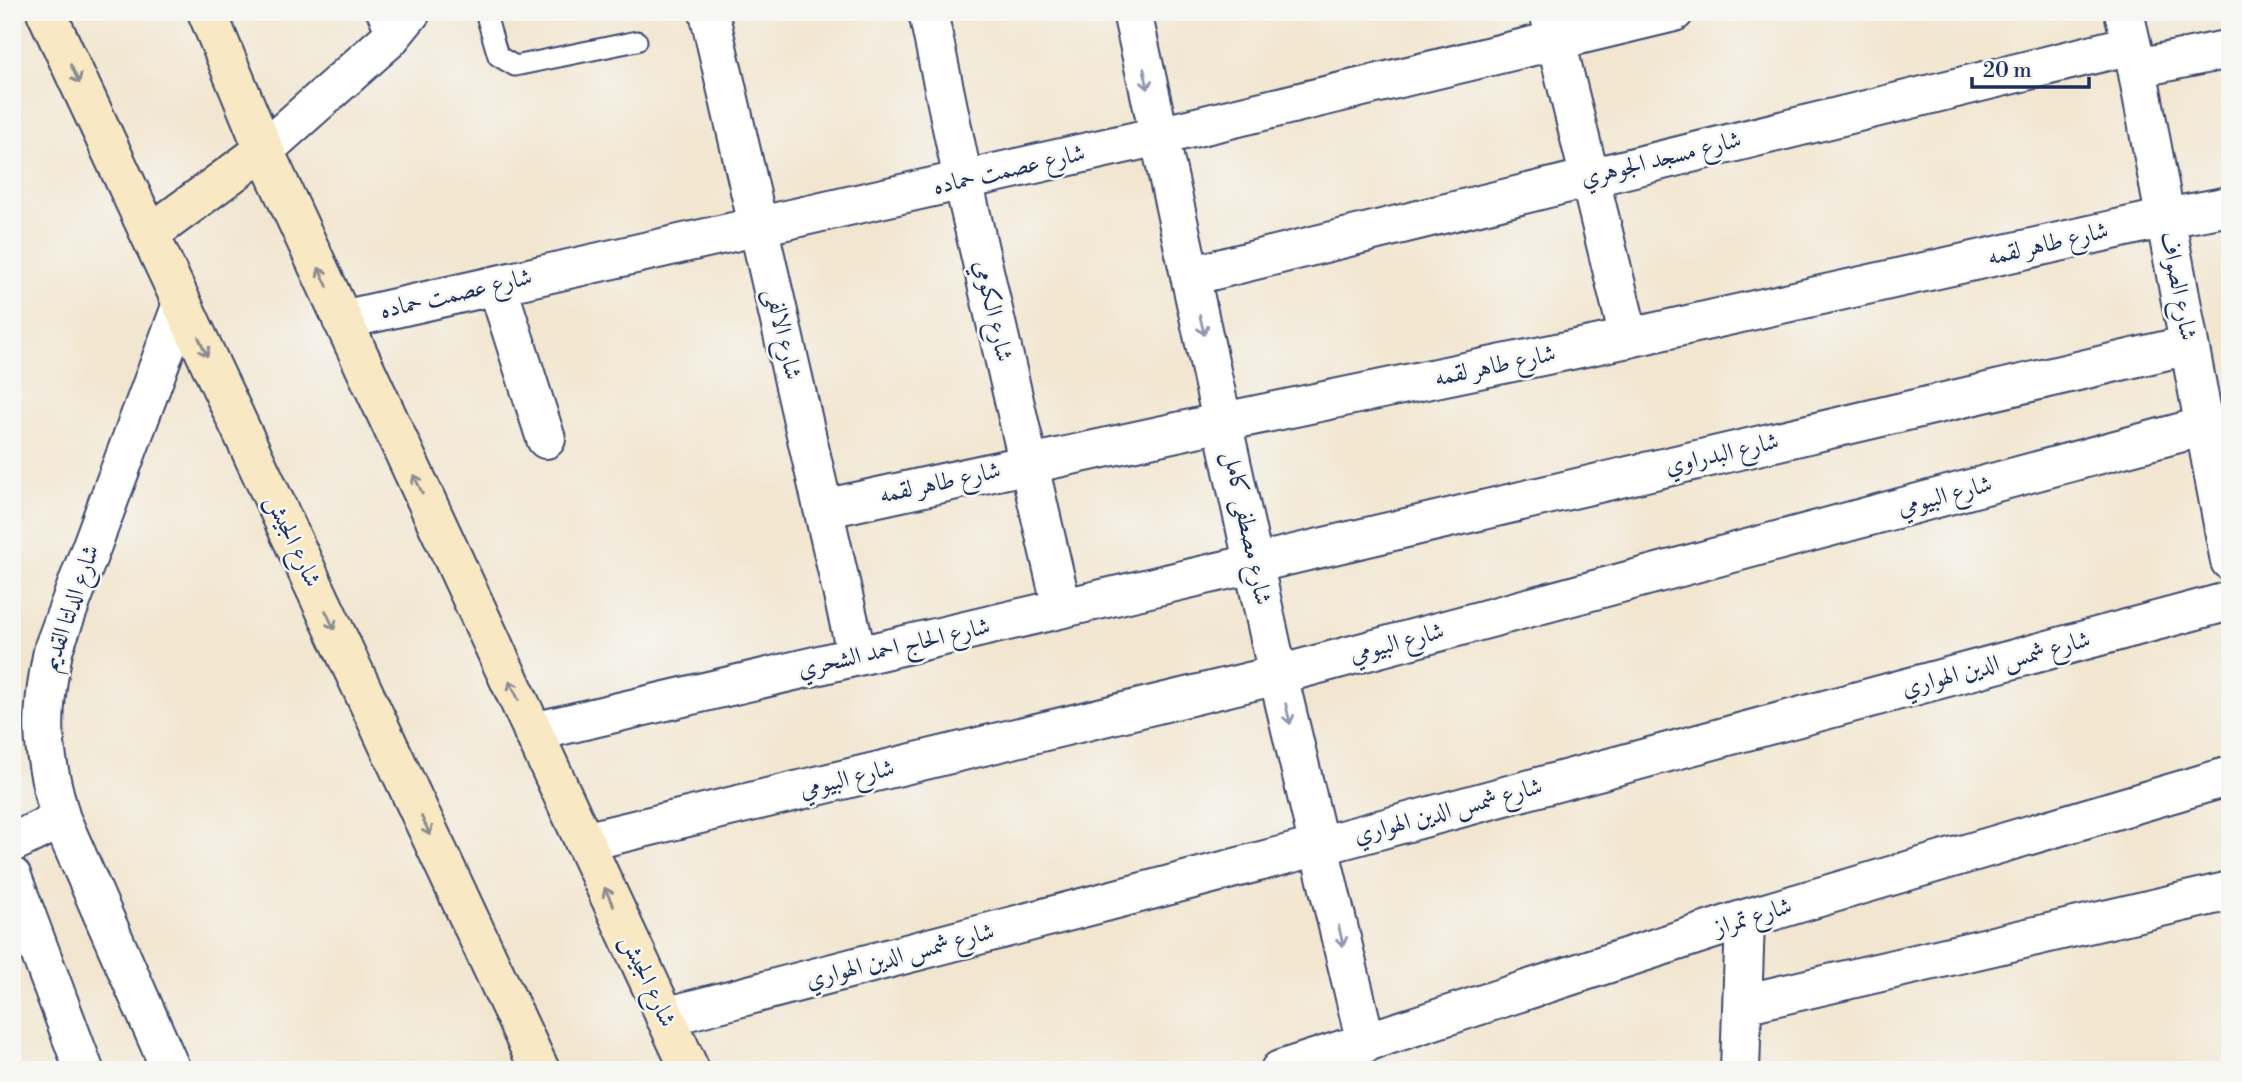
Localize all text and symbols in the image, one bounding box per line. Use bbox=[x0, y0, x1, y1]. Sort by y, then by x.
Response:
scale bar bbox=[1972, 46, 2090, 90]
text: 20 m bbox=[1983, 58, 2032, 84]
one-way arrow bbox=[69, 63, 82, 84]
one-way arrow bbox=[1140, 67, 1154, 90]
street label: شارع مسجد الجوهري bbox=[1577, 125, 1745, 197]
street label: شارع عصمت حماده bbox=[930, 138, 1089, 206]
street label: شارع طاهر لقمه bbox=[1985, 216, 2112, 276]
street label: شارع الصواف bbox=[2149, 229, 2203, 344]
street label: شارع الكومي bbox=[963, 257, 1019, 366]
street label: شارع عصمت حماده bbox=[377, 262, 536, 330]
one-way arrow bbox=[315, 267, 329, 288]
street label: شارع الالفى bbox=[754, 285, 808, 384]
one-way arrow bbox=[1195, 313, 1209, 336]
one-way arrow bbox=[196, 336, 210, 357]
street label: شارع طاهر لقمه bbox=[1432, 339, 1559, 397]
street label: شارع البدراوي bbox=[1662, 426, 1783, 486]
street label: شارع مصطفى كامل bbox=[1212, 448, 1278, 608]
street label: شارع طاهر لقمه bbox=[877, 456, 1004, 514]
street label: شارع البيومي bbox=[1894, 469, 1997, 527]
one-way arrow bbox=[411, 474, 424, 495]
street label: شارع الجيش bbox=[255, 490, 327, 594]
street label: شارع الدلتا القديم bbox=[35, 541, 111, 677]
one-way arrow bbox=[324, 609, 337, 630]
street label: شارع الحاج احمد الشحري bbox=[795, 611, 994, 690]
street label: شارع البيومي bbox=[1346, 616, 1449, 674]
street label: شارع شمس الدين الهواري bbox=[1898, 624, 2095, 707]
one-way arrow bbox=[507, 680, 520, 701]
one-way arrow bbox=[1282, 702, 1295, 725]
street label: شارع البيومي bbox=[796, 753, 899, 809]
street label: شارع شمس الدين الهواري bbox=[1350, 771, 1547, 854]
one-way arrow bbox=[420, 815, 433, 836]
one-way arrow bbox=[602, 887, 616, 908]
street label: شارع تمراز bbox=[1708, 891, 1797, 947]
street label: شارع شمس الدين الهواري bbox=[802, 916, 999, 999]
one-way arrow bbox=[1334, 924, 1348, 947]
street label: شارع الجيش bbox=[610, 930, 682, 1034]

